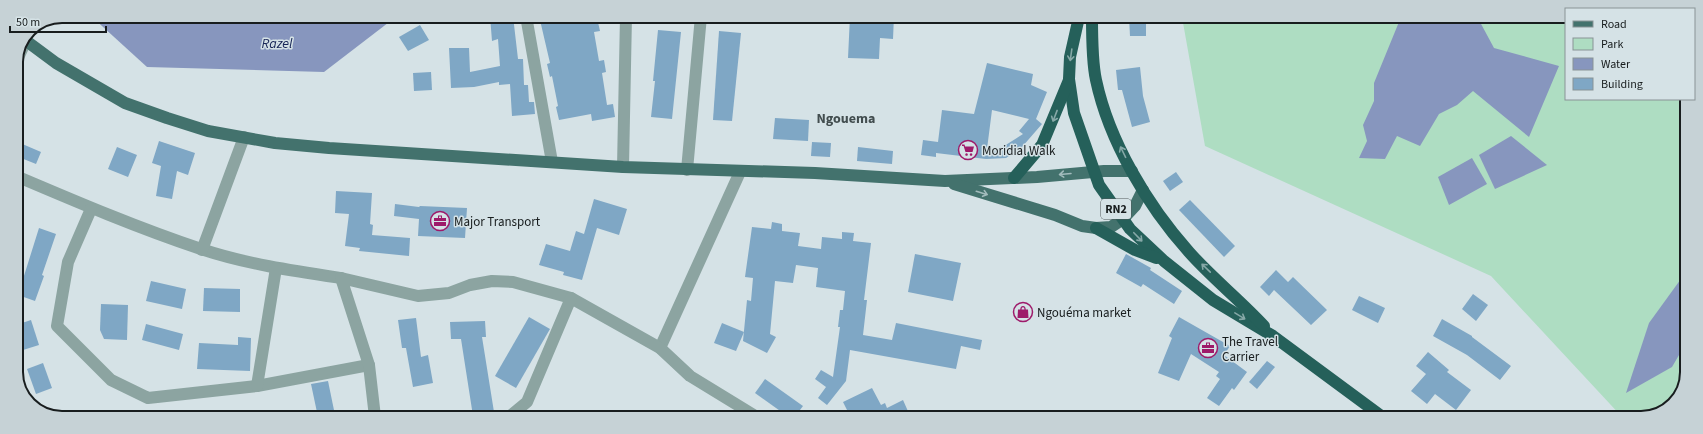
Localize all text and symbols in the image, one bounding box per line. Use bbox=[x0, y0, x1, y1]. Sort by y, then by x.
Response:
scale bar bbox=[10, 8, 106, 34]
legend bbox=[1565, 8, 1695, 100]
text: 50 m bbox=[16, 14, 40, 31]
text: Road bbox=[1601, 16, 1627, 33]
water label: Razel bbox=[262, 34, 293, 54]
text: Park bbox=[1601, 36, 1623, 53]
one-way arrow bbox=[1067, 48, 1075, 61]
text: Water bbox=[1601, 56, 1631, 73]
text: Building bbox=[1601, 76, 1643, 93]
district label: Ngouema bbox=[817, 109, 875, 129]
one-way arrow bbox=[1051, 109, 1059, 121]
supermarket icon: Moridial Walk bbox=[957, 139, 979, 161]
place label: Moridial Walk bbox=[982, 142, 1056, 160]
one-way arrow bbox=[1119, 146, 1126, 158]
one-way arrow bbox=[1059, 171, 1072, 178]
one-way arrow bbox=[976, 189, 988, 197]
road number: RN2 bbox=[1101, 199, 1131, 219]
office icon: Major Transport bbox=[429, 210, 451, 232]
place label: Major Transport bbox=[454, 213, 541, 231]
one-way arrow bbox=[1133, 232, 1143, 242]
one-way arrow bbox=[1201, 264, 1211, 273]
shop icon: Ngouéma market bbox=[1012, 301, 1034, 323]
place label: Ngouéma market bbox=[1037, 304, 1132, 322]
one-way arrow bbox=[1234, 313, 1246, 321]
place label: The Travel Carrier bbox=[1222, 333, 1278, 366]
office icon: The Travel Carrier bbox=[1197, 337, 1219, 359]

